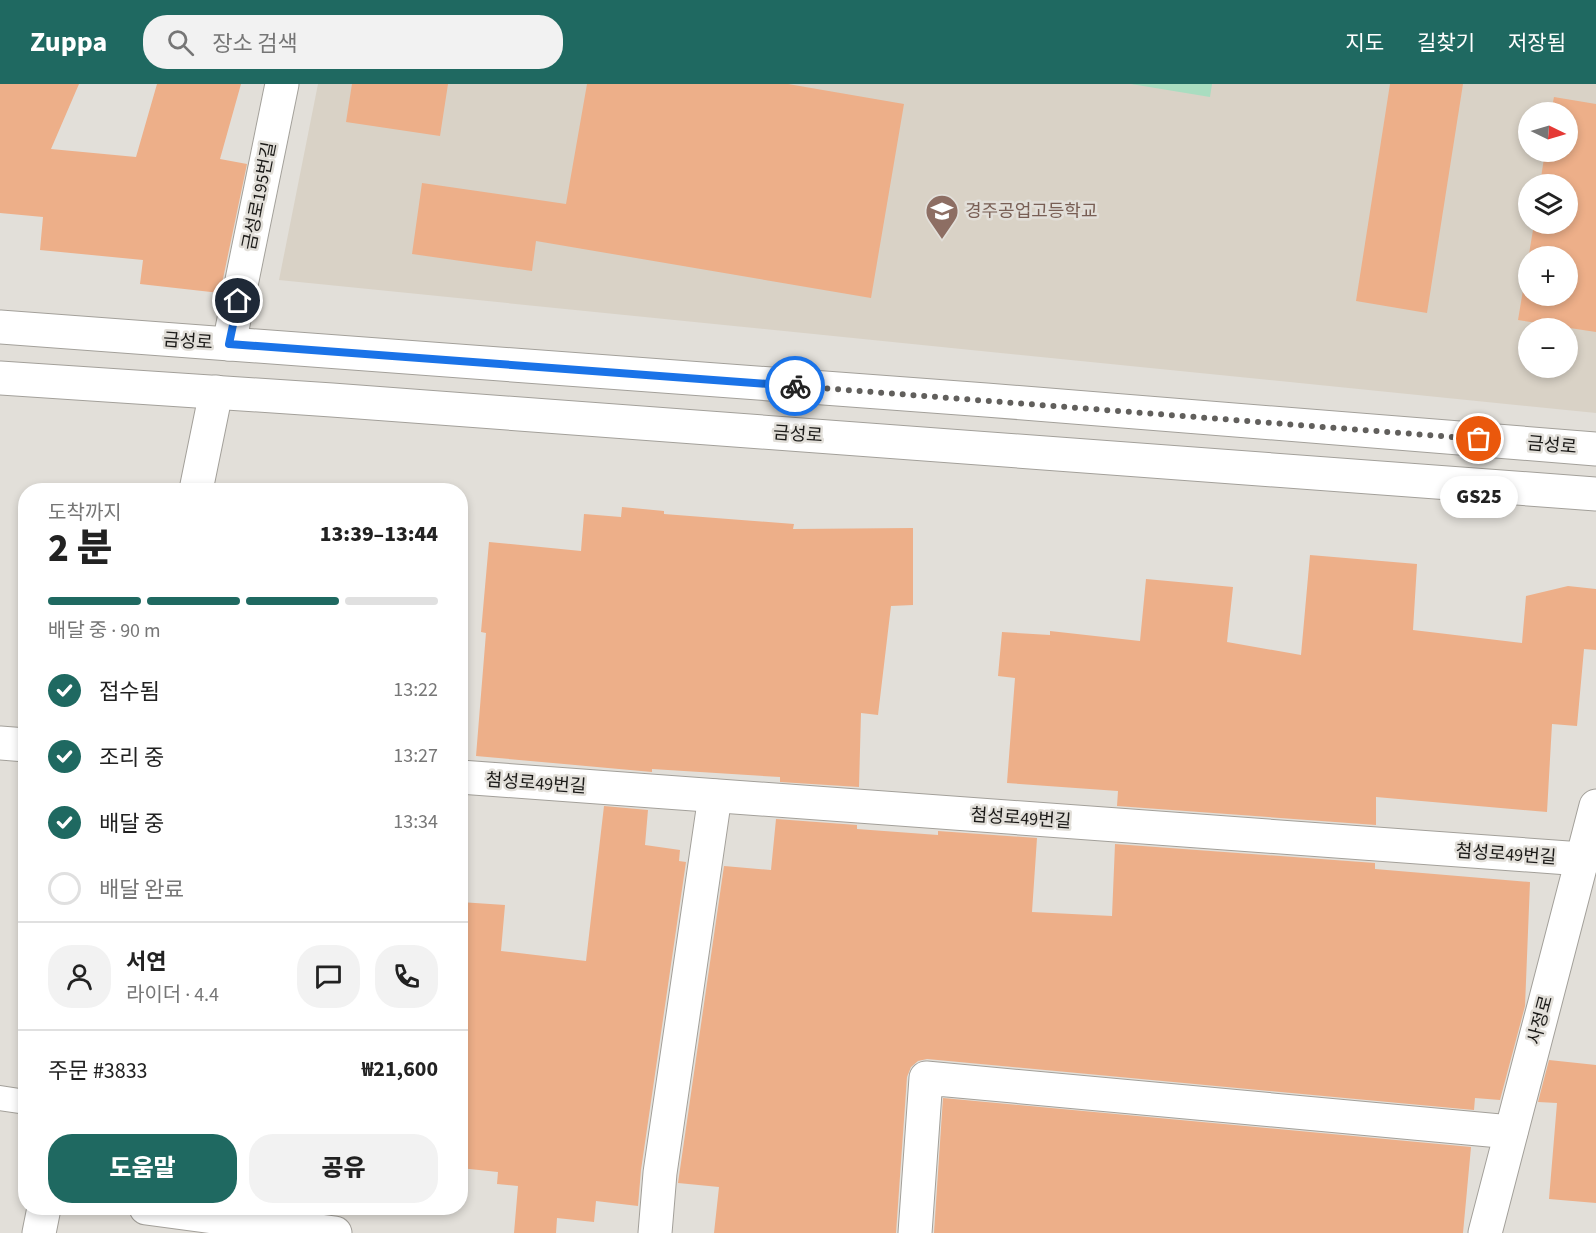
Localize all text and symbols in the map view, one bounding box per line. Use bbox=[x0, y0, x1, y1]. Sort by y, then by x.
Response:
search box bbox=[143, 15, 563, 69]
text: Zuppa bbox=[30, 22, 107, 62]
icon: search bbox=[164, 26, 197, 59]
text: 장소 검색 bbox=[212, 28, 298, 60]
text: 지도 bbox=[1345, 28, 1384, 58]
text: 길찾기 bbox=[1417, 28, 1475, 58]
text: 저장됨 bbox=[1508, 28, 1566, 58]
north arrow bbox=[1518, 102, 1578, 162]
map controls bbox=[1518, 102, 1578, 378]
street label: 금성로195번길 bbox=[237, 140, 282, 252]
button: layers bbox=[1518, 174, 1578, 234]
school or university icon: 경주공업고등학교 bbox=[924, 193, 960, 240]
place label: 경주공업고등학교 bbox=[965, 199, 1097, 224]
button: + bbox=[1518, 246, 1578, 306]
pin bbox=[212, 275, 263, 326]
icon: home bbox=[221, 284, 254, 317]
button: − bbox=[1518, 318, 1578, 378]
street label: 금성로 bbox=[162, 327, 214, 356]
courier bbox=[765, 356, 825, 416]
icon: bike bbox=[779, 370, 812, 403]
pin bbox=[1453, 413, 1504, 464]
street label: 금성로 bbox=[772, 420, 824, 449]
icon: bag bbox=[1462, 422, 1495, 455]
street label: 금성로 bbox=[1526, 431, 1578, 460]
callout: GS25 bbox=[1440, 475, 1518, 517]
text: GS25 bbox=[1456, 483, 1502, 511]
text: 도착까지 bbox=[48, 499, 122, 527]
text: 13:39–13:44 bbox=[320, 518, 438, 550]
text: 2 분 bbox=[48, 521, 113, 577]
text: 배달 중 · 90 m bbox=[48, 617, 161, 645]
icon: check bbox=[48, 674, 81, 707]
text: 접수됨 bbox=[99, 676, 160, 708]
text: 13:22 bbox=[393, 676, 438, 704]
icon: check bbox=[48, 740, 81, 773]
text: 조리 중 bbox=[99, 742, 164, 774]
text: 13:27 bbox=[393, 742, 438, 770]
street label: 첨성로49번길 bbox=[485, 768, 587, 799]
street label: 첨성로49번길 bbox=[970, 803, 1072, 834]
icon: check bbox=[48, 806, 81, 839]
text: 배달 중 bbox=[99, 808, 164, 840]
text: 13:34 bbox=[393, 808, 438, 836]
street label: 첨성로49번길 bbox=[1455, 839, 1557, 870]
text: 배달 완료 bbox=[99, 874, 184, 906]
button: person bbox=[48, 945, 111, 1008]
button: chat bbox=[297, 945, 360, 1008]
button: phone bbox=[375, 945, 438, 1008]
text: 서연 bbox=[126, 946, 166, 978]
text: 라이더 · 4.4 bbox=[126, 981, 219, 1009]
street label: 사정로 bbox=[1522, 993, 1559, 1047]
text: ₩21,600 bbox=[362, 1053, 438, 1085]
text: 주문 #3833 bbox=[48, 1055, 148, 1087]
button: 도움말 bbox=[48, 1134, 237, 1203]
button: 공유 bbox=[249, 1134, 438, 1203]

